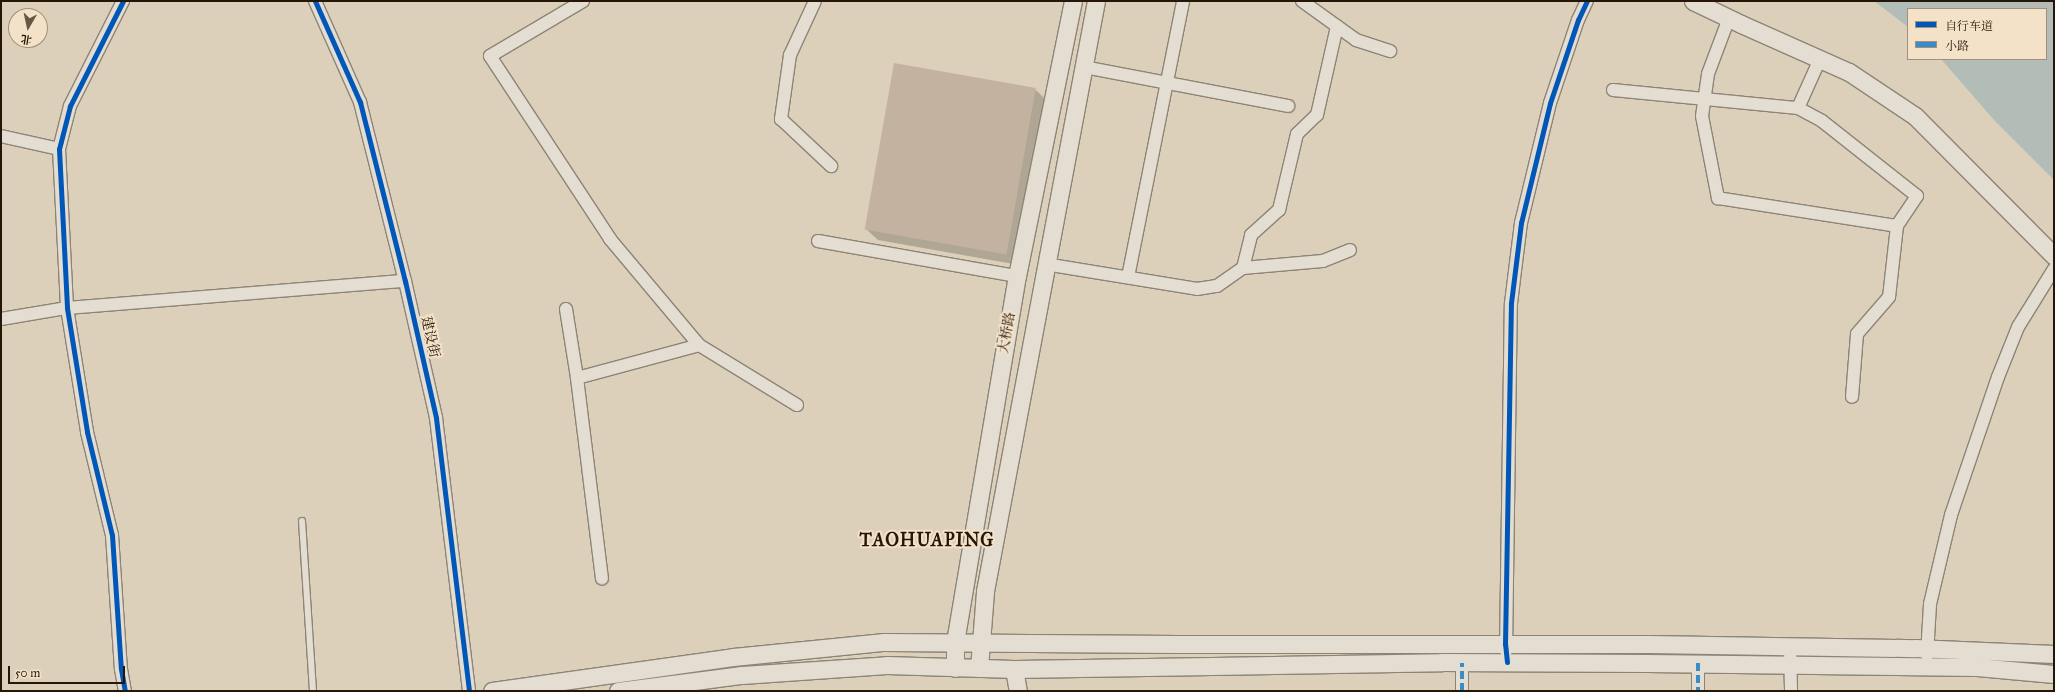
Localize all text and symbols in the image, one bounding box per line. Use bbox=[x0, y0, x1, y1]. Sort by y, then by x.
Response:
north arrow bbox=[8, 8, 48, 48]
legend bbox=[1907, 8, 2047, 60]
text: 自行车道 bbox=[1945, 19, 1993, 33]
text: 北 bbox=[20, 32, 33, 47]
text: 小路 bbox=[1945, 39, 1969, 53]
street label: 大桥路 bbox=[995, 311, 1019, 355]
street label: 建设街 bbox=[417, 315, 443, 359]
district label: TAOHUAPING bbox=[860, 529, 994, 551]
scale bar bbox=[10, 658, 127, 684]
text: 50 m bbox=[15, 666, 40, 680]

